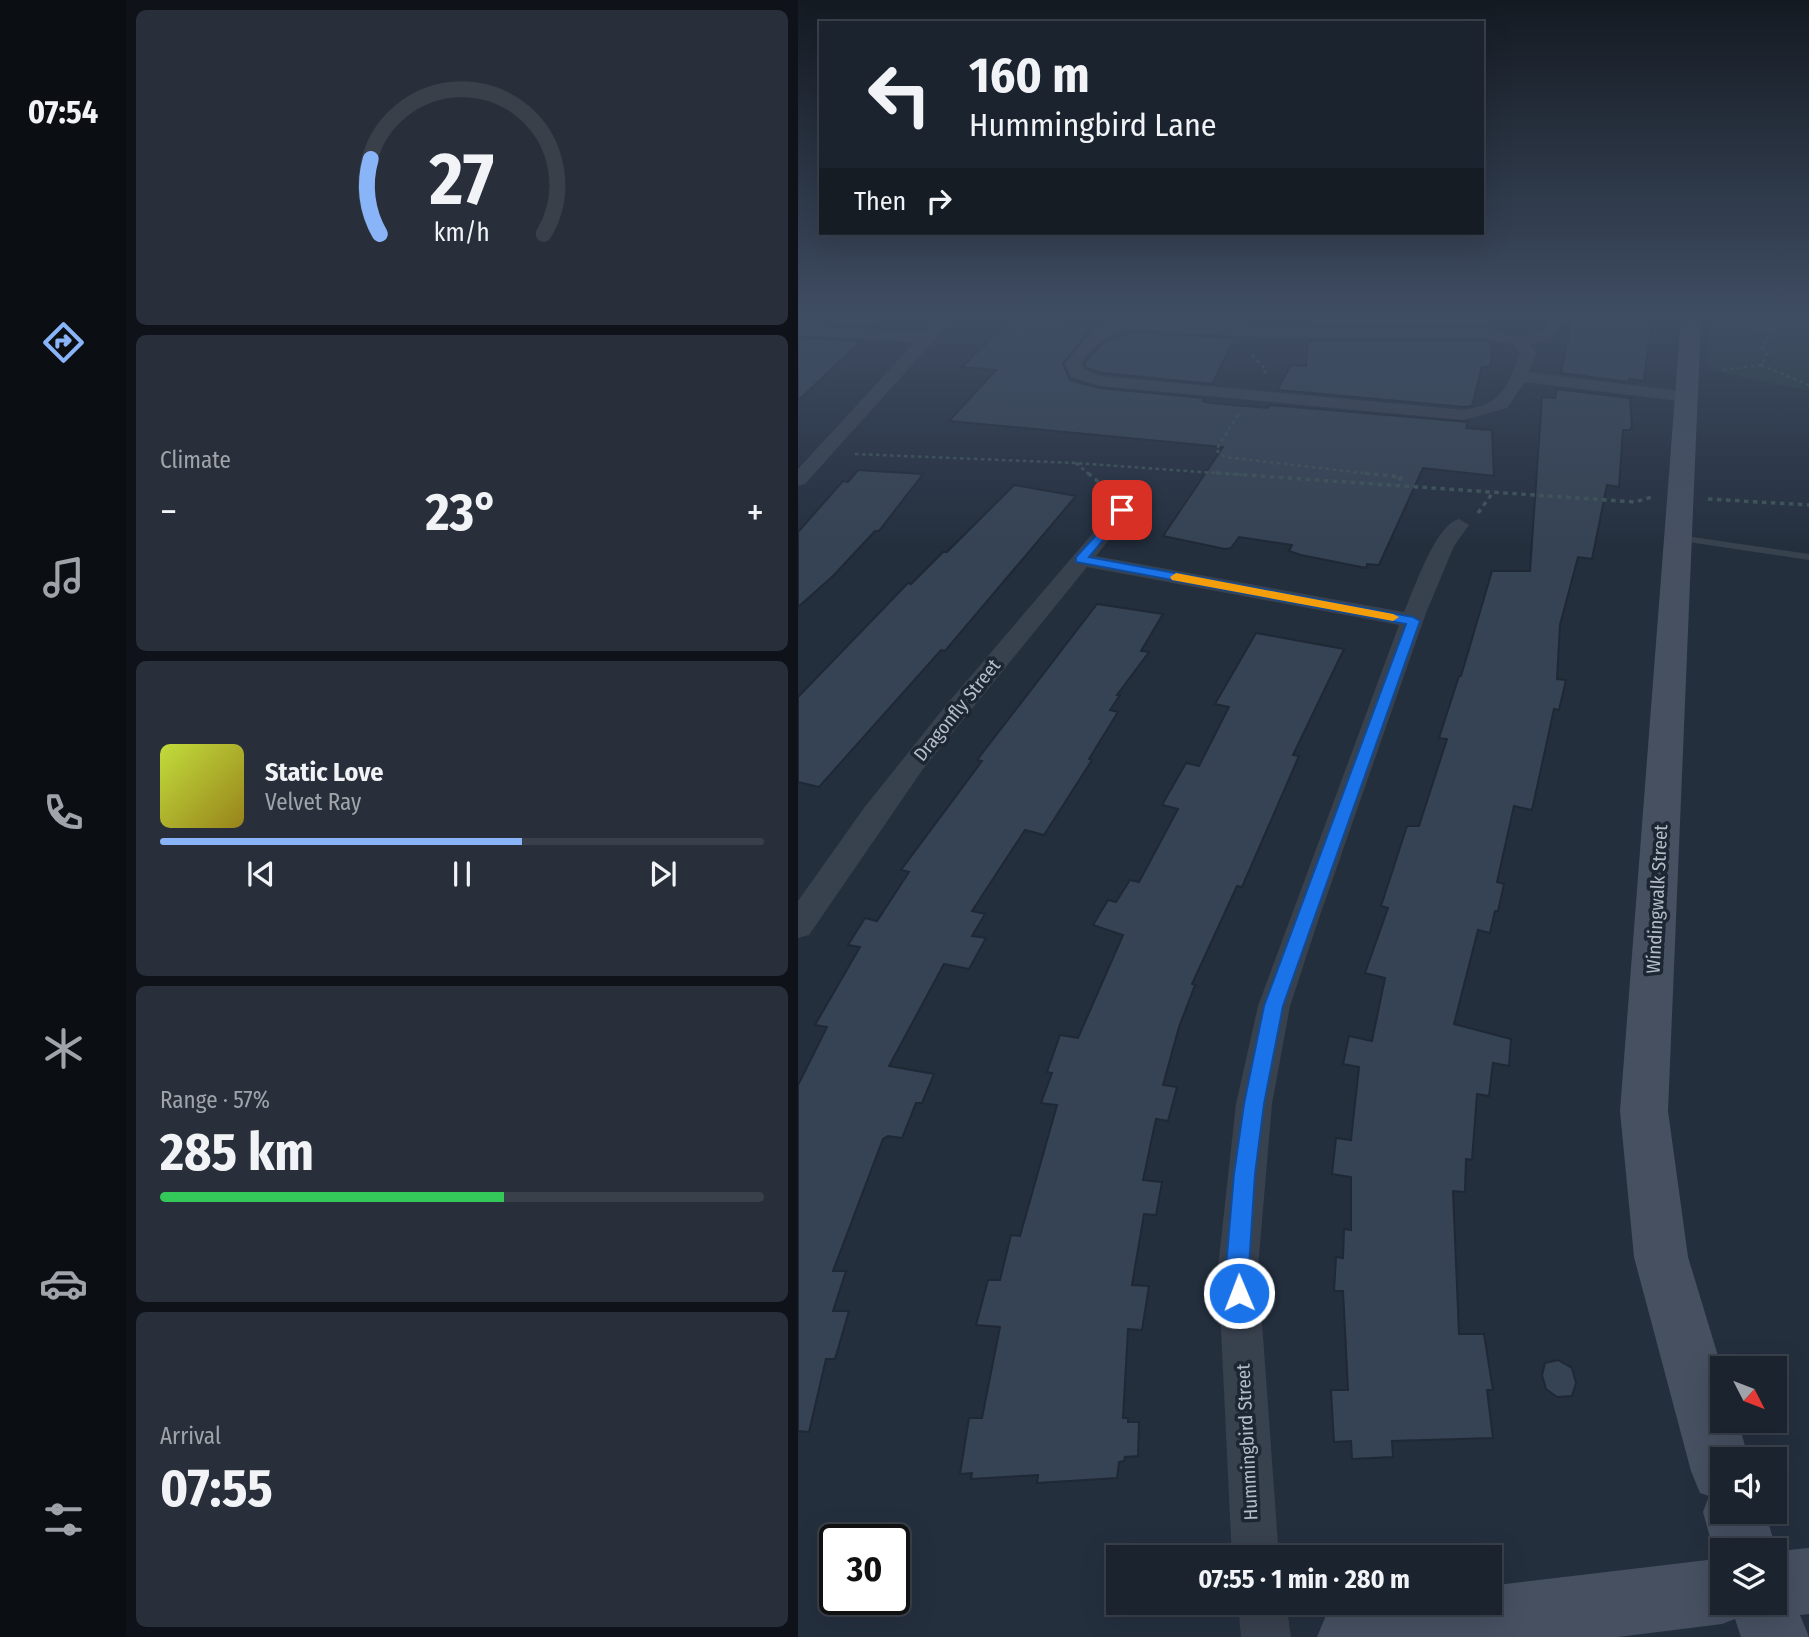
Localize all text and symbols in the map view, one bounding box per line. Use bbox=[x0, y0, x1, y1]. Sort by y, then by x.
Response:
text: 160 m bbox=[969, 46, 1090, 105]
icon: left bbox=[854, 49, 945, 140]
text: 07:54 bbox=[28, 93, 98, 131]
text: Hummingbird Lane bbox=[969, 106, 1217, 144]
text: 27 bbox=[429, 136, 494, 223]
icon: right bbox=[920, 182, 958, 220]
text: Then bbox=[854, 186, 906, 217]
text: km/h bbox=[434, 218, 490, 248]
icon: directions bbox=[39, 318, 88, 367]
text: Climate bbox=[160, 446, 231, 474]
pin bbox=[1092, 480, 1152, 540]
text: 23° bbox=[425, 481, 498, 544]
text: − bbox=[160, 489, 177, 535]
text: + bbox=[747, 489, 764, 535]
icon: arrive bbox=[1103, 491, 1141, 529]
icon: music bbox=[39, 553, 88, 602]
street label: Dragonfly Street bbox=[909, 654, 1006, 766]
text: Static Love bbox=[265, 757, 383, 788]
icon: phone bbox=[39, 788, 88, 837]
text: Velvet Ray bbox=[265, 788, 361, 816]
street label: Windingwalk Street bbox=[1642, 823, 1672, 974]
icon: previous bbox=[242, 855, 280, 893]
icon: pause bbox=[443, 855, 481, 893]
icon: next bbox=[644, 855, 682, 893]
icon: climate bbox=[39, 1024, 88, 1073]
text: Range · 57% bbox=[160, 1086, 270, 1114]
text: 285 km bbox=[160, 1121, 314, 1184]
position arrow bbox=[1202, 1256, 1276, 1330]
icon: car bbox=[39, 1259, 88, 1308]
north arrow bbox=[1710, 1356, 1787, 1433]
map controls bbox=[1710, 1356, 1787, 1615]
street label: Hummingbird Street bbox=[1231, 1362, 1263, 1521]
text: Arrival bbox=[160, 1422, 221, 1450]
button: sound bbox=[1710, 1447, 1787, 1524]
text: 07:55 bbox=[160, 1457, 273, 1520]
icon: filters bbox=[39, 1495, 88, 1544]
speed limit sign: 30 bbox=[819, 1524, 910, 1615]
button: layers bbox=[1710, 1538, 1787, 1615]
text: 07:55 · 1 min · 280 m bbox=[1198, 1564, 1410, 1595]

